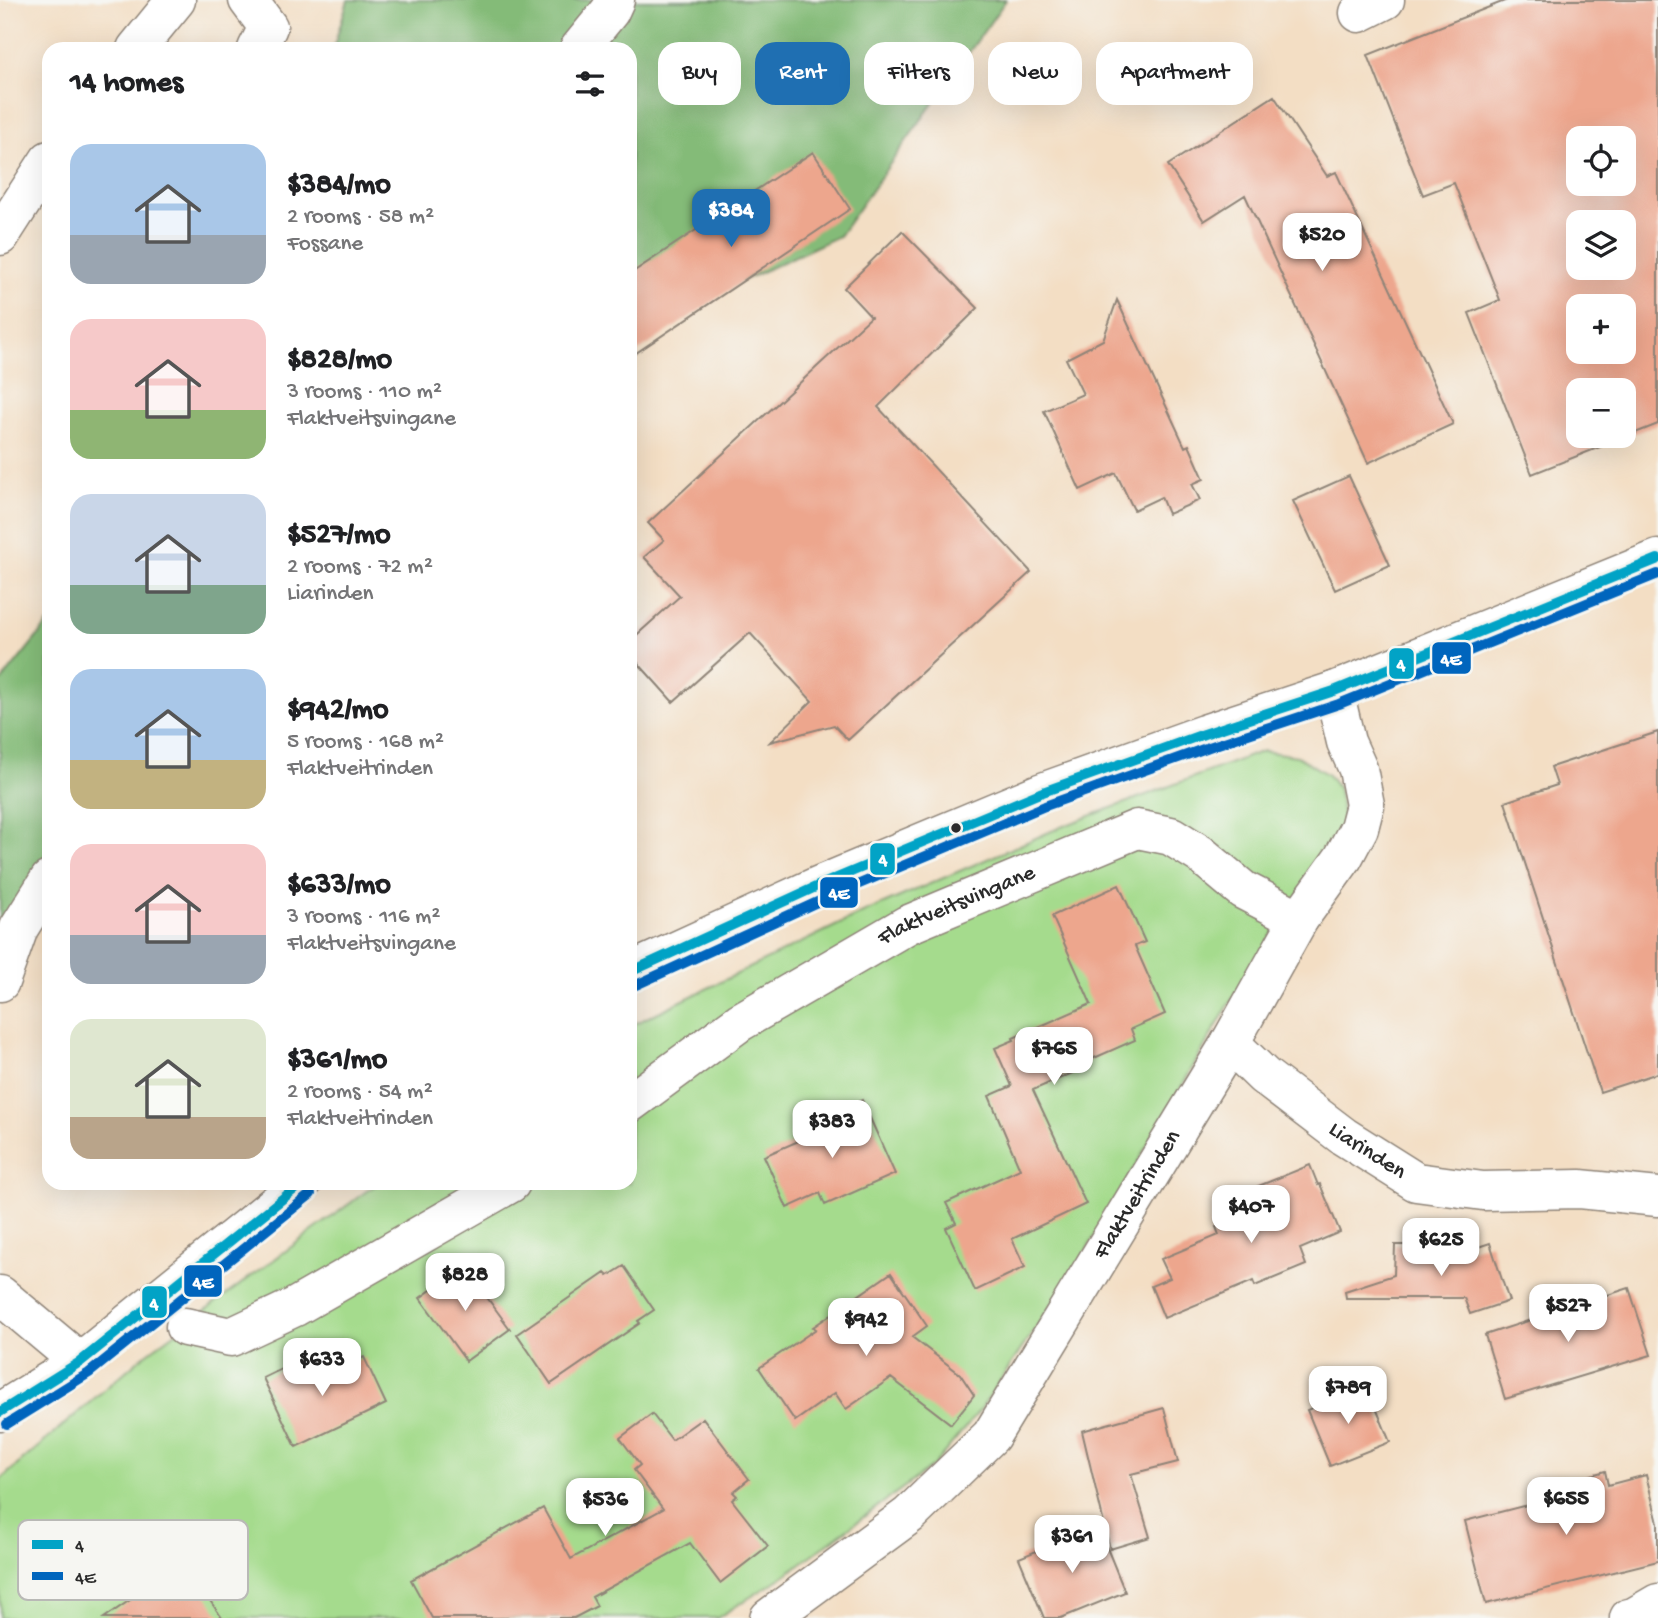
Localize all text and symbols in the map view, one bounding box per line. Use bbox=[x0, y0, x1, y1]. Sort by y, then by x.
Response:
chip: Buy bbox=[658, 42, 741, 105]
chip: Rent bbox=[755, 42, 850, 105]
chip: Filters bbox=[864, 42, 974, 105]
chip: New bbox=[988, 42, 1082, 105]
chip: Apartment bbox=[1096, 42, 1253, 105]
icon: filters bbox=[571, 65, 609, 103]
text: 14 homes bbox=[70, 67, 183, 102]
map controls bbox=[1566, 126, 1636, 448]
button: locate bbox=[1566, 126, 1636, 196]
text: $384/mo bbox=[287, 169, 391, 204]
icon: home bbox=[126, 172, 210, 256]
pin: $384 bbox=[690, 190, 772, 249]
text: $384 bbox=[708, 198, 754, 225]
text: 2 rooms · 58 m² bbox=[287, 204, 434, 231]
button: layers bbox=[1566, 210, 1636, 280]
pin: $520 bbox=[1281, 214, 1363, 273]
text: $520 bbox=[1299, 222, 1345, 249]
text: Fossane bbox=[287, 231, 363, 258]
button: + bbox=[1566, 294, 1636, 364]
text: $828/mo bbox=[287, 344, 392, 379]
icon: home bbox=[126, 347, 210, 431]
button: − bbox=[1566, 378, 1636, 448]
text: 3 rooms · 110 m² bbox=[287, 379, 442, 406]
text: Flaktveitsvingane bbox=[287, 406, 456, 433]
text: $527/mo bbox=[287, 519, 391, 554]
icon: home bbox=[126, 522, 210, 606]
text: 2 rooms · 72 m² bbox=[287, 554, 433, 581]
text: Liarinden bbox=[287, 581, 374, 608]
line badge: 4E bbox=[1431, 641, 1472, 675]
line badge: 4 bbox=[1388, 647, 1415, 680]
text: 4E bbox=[1440, 650, 1463, 673]
text: 4 bbox=[1396, 655, 1407, 678]
text: $942/mo bbox=[287, 694, 388, 729]
icon: home bbox=[126, 697, 210, 781]
text: 5 rooms · 168 m² bbox=[287, 729, 444, 756]
text: Flaktveitrinden bbox=[287, 756, 433, 783]
unlabelled marker bbox=[949, 821, 963, 835]
line badge: 4 bbox=[869, 842, 896, 876]
text: 4 bbox=[878, 850, 889, 873]
street label: Flaktveitsvingane bbox=[872, 859, 1040, 953]
text: $633/mo bbox=[287, 869, 391, 904]
icon: home bbox=[126, 872, 210, 956]
line badge: 4E bbox=[819, 876, 859, 909]
text: 4E bbox=[828, 884, 851, 907]
text: 3 rooms · 116 m² bbox=[287, 904, 440, 931]
text: Flaktveitsvingane bbox=[287, 931, 456, 958]
pin: $765 bbox=[1013, 1028, 1095, 1087]
text: $765 bbox=[1031, 1036, 1077, 1063]
text: $361/mo bbox=[287, 1044, 387, 1079]
icon: home bbox=[126, 1047, 210, 1131]
text: 2 rooms · 54 m² bbox=[287, 1079, 433, 1106]
pin: $383 bbox=[791, 1100, 873, 1160]
text: Flaktveitrinden bbox=[287, 1106, 433, 1133]
text: $383 bbox=[809, 1109, 855, 1136]
street label: Liarinden bbox=[1323, 1116, 1411, 1186]
street label: Flaktveitrinden bbox=[1088, 1125, 1187, 1265]
pin: $407 bbox=[1210, 1186, 1292, 1245]
text: $407 bbox=[1228, 1194, 1274, 1221]
pin: $625 bbox=[1400, 1218, 1482, 1278]
text: $625 bbox=[1418, 1227, 1464, 1254]
pin: $828 bbox=[424, 1254, 506, 1313]
text: $828 bbox=[442, 1262, 488, 1289]
line badge: 4E bbox=[183, 1264, 223, 1298]
text: 4E bbox=[192, 1273, 215, 1296]
pin: $527 bbox=[1527, 1284, 1609, 1344]
line badge: 4 bbox=[141, 1285, 168, 1319]
text: $527 bbox=[1545, 1293, 1591, 1320]
text: 4 bbox=[149, 1294, 160, 1317]
pin: $942 bbox=[825, 1298, 907, 1358]
text: $942 bbox=[844, 1307, 888, 1334]
pin: $633 bbox=[281, 1338, 363, 1398]
text: $633 bbox=[299, 1347, 345, 1374]
pin: $789 bbox=[1307, 1366, 1389, 1426]
text: $789 bbox=[1325, 1375, 1371, 1402]
pin: $536 bbox=[564, 1478, 646, 1538]
pin: $655 bbox=[1525, 1478, 1607, 1537]
text: $655 bbox=[1543, 1486, 1589, 1513]
text: $536 bbox=[582, 1487, 628, 1514]
pin: $361 bbox=[1031, 1516, 1113, 1575]
legend bbox=[18, 1520, 248, 1600]
text: $361 bbox=[1050, 1524, 1094, 1551]
text: 4 bbox=[75, 1536, 84, 1559]
text: 4E bbox=[75, 1568, 97, 1591]

